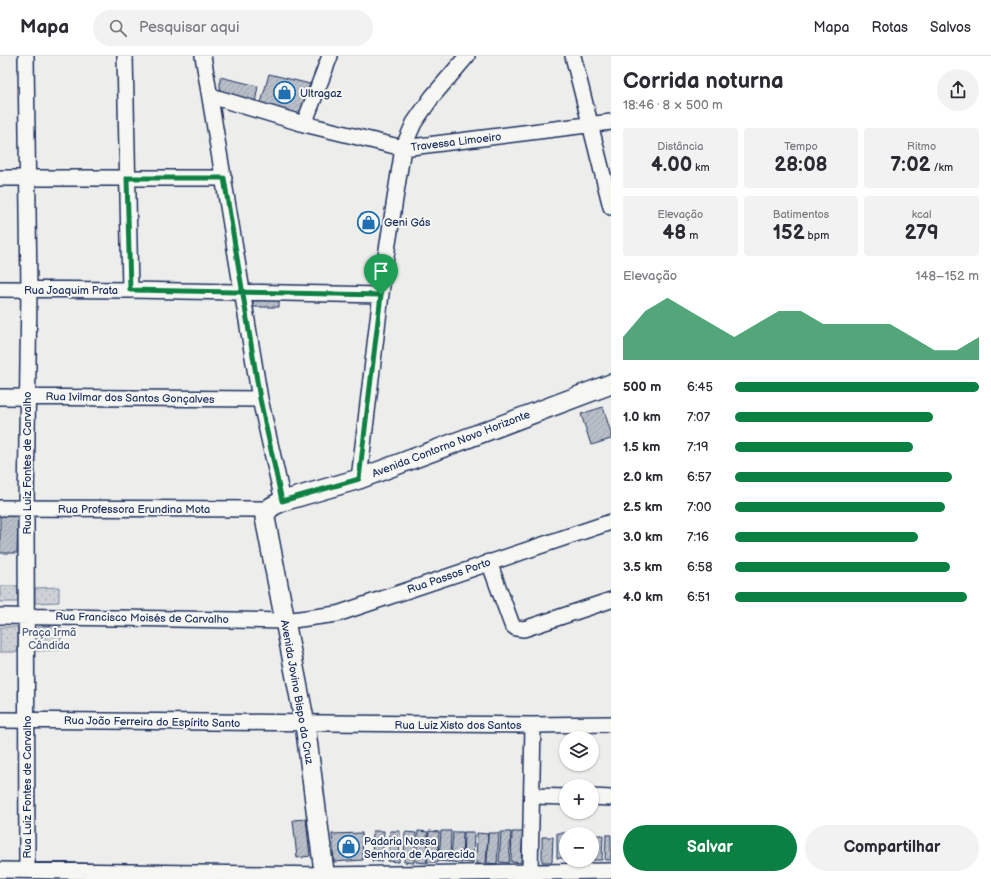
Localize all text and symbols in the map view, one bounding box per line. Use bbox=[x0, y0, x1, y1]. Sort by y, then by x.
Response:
search box bbox=[93, 10, 373, 46]
text: Mapa bbox=[20, 16, 69, 39]
icon: search bbox=[107, 17, 129, 39]
text: Pesquisar aqui bbox=[139, 18, 239, 37]
text: Mapa bbox=[813, 19, 850, 36]
text: Rotas bbox=[872, 19, 908, 36]
text: Salvos bbox=[930, 19, 971, 36]
text: Corrida noturna bbox=[623, 68, 784, 95]
button: share bbox=[937, 69, 979, 111]
shop icon: Ultragaz bbox=[272, 80, 298, 106]
place label: Ultragaz bbox=[300, 87, 342, 100]
text: 18:46 · 8 × 500 m bbox=[623, 97, 723, 113]
street label: Travessa Limoeiro bbox=[410, 130, 502, 154]
text: Distância bbox=[657, 140, 703, 153]
text: Tempo bbox=[784, 140, 818, 153]
text: Ritmo bbox=[907, 140, 936, 153]
text: 4.00 bbox=[651, 153, 692, 177]
text: 28:08 bbox=[774, 153, 828, 177]
text: 7:02 bbox=[890, 153, 931, 177]
text: km bbox=[692, 161, 710, 174]
text: /km bbox=[931, 161, 953, 174]
text: Elevação bbox=[657, 208, 703, 221]
text: Batimentos bbox=[773, 208, 829, 221]
text: kcal bbox=[912, 208, 932, 221]
shop icon: Geni Gás bbox=[355, 209, 381, 235]
place label: Geni Gás bbox=[384, 216, 431, 229]
text: 48 bbox=[662, 221, 686, 245]
text: 152 bbox=[773, 221, 805, 245]
text: 279 bbox=[905, 221, 939, 245]
text: m bbox=[686, 229, 698, 242]
text: bpm bbox=[805, 229, 829, 242]
pin bbox=[364, 254, 398, 295]
icon: arrive bbox=[370, 260, 392, 282]
text: Elevação bbox=[623, 268, 677, 284]
text: 148–152 m bbox=[915, 268, 979, 284]
street label: Rua Joaquim Prata bbox=[24, 284, 118, 297]
text: 500 m bbox=[623, 379, 661, 395]
text: 6:45 bbox=[687, 379, 713, 395]
street label: Rua Ivilmar dos Santos Gonçalves bbox=[45, 390, 215, 406]
street label: Rua Luiz Fontes de Carvalho bbox=[21, 391, 34, 535]
street label: Avenida Contorno Novo Horizonte bbox=[370, 408, 532, 480]
text: 1.0 km bbox=[623, 409, 661, 425]
text: 7:07 bbox=[687, 409, 710, 425]
text: 1.5 km bbox=[623, 439, 660, 455]
text: 7:19 bbox=[687, 439, 709, 455]
text: 2.0 km bbox=[623, 469, 663, 485]
text: 6:57 bbox=[687, 469, 711, 485]
text: 2.5 km bbox=[623, 499, 663, 515]
text: 7:00 bbox=[687, 499, 711, 515]
street label: Rua Professora Erundina Mota bbox=[58, 503, 210, 516]
text: 3.0 km bbox=[623, 529, 663, 545]
text: 7:16 bbox=[687, 529, 709, 545]
street label: Rua Passos Porto bbox=[406, 556, 492, 596]
text: 3.5 km bbox=[623, 559, 662, 575]
text: 6:58 bbox=[687, 559, 713, 575]
text: 4.0 km bbox=[623, 589, 663, 605]
text: 6:51 bbox=[687, 589, 710, 605]
street label: Rua Francisco Moisés de Carvalho bbox=[55, 610, 229, 626]
street label: Avenida Jovino Bispo da Cruz bbox=[278, 619, 316, 766]
park label: Praça Irmã Cândida bbox=[22, 626, 76, 652]
street label: Rua João Ferreira do Espírito Santo bbox=[64, 714, 240, 730]
street label: Rua Luiz Fontes de Carvalho bbox=[21, 715, 34, 859]
street label: Rua Luiz Xisto dos Santos bbox=[395, 719, 522, 732]
map controls bbox=[559, 731, 599, 867]
button: layers bbox=[559, 731, 599, 771]
button: + bbox=[559, 779, 599, 819]
button: Salvar bbox=[623, 825, 797, 871]
button: Compartilhar bbox=[805, 825, 979, 871]
button: − bbox=[559, 827, 599, 867]
shop icon: Padaria Nossa Senhora de Aparecida bbox=[335, 834, 361, 860]
place label: Padaria Nossa Senhora de Aparecida bbox=[364, 835, 475, 861]

